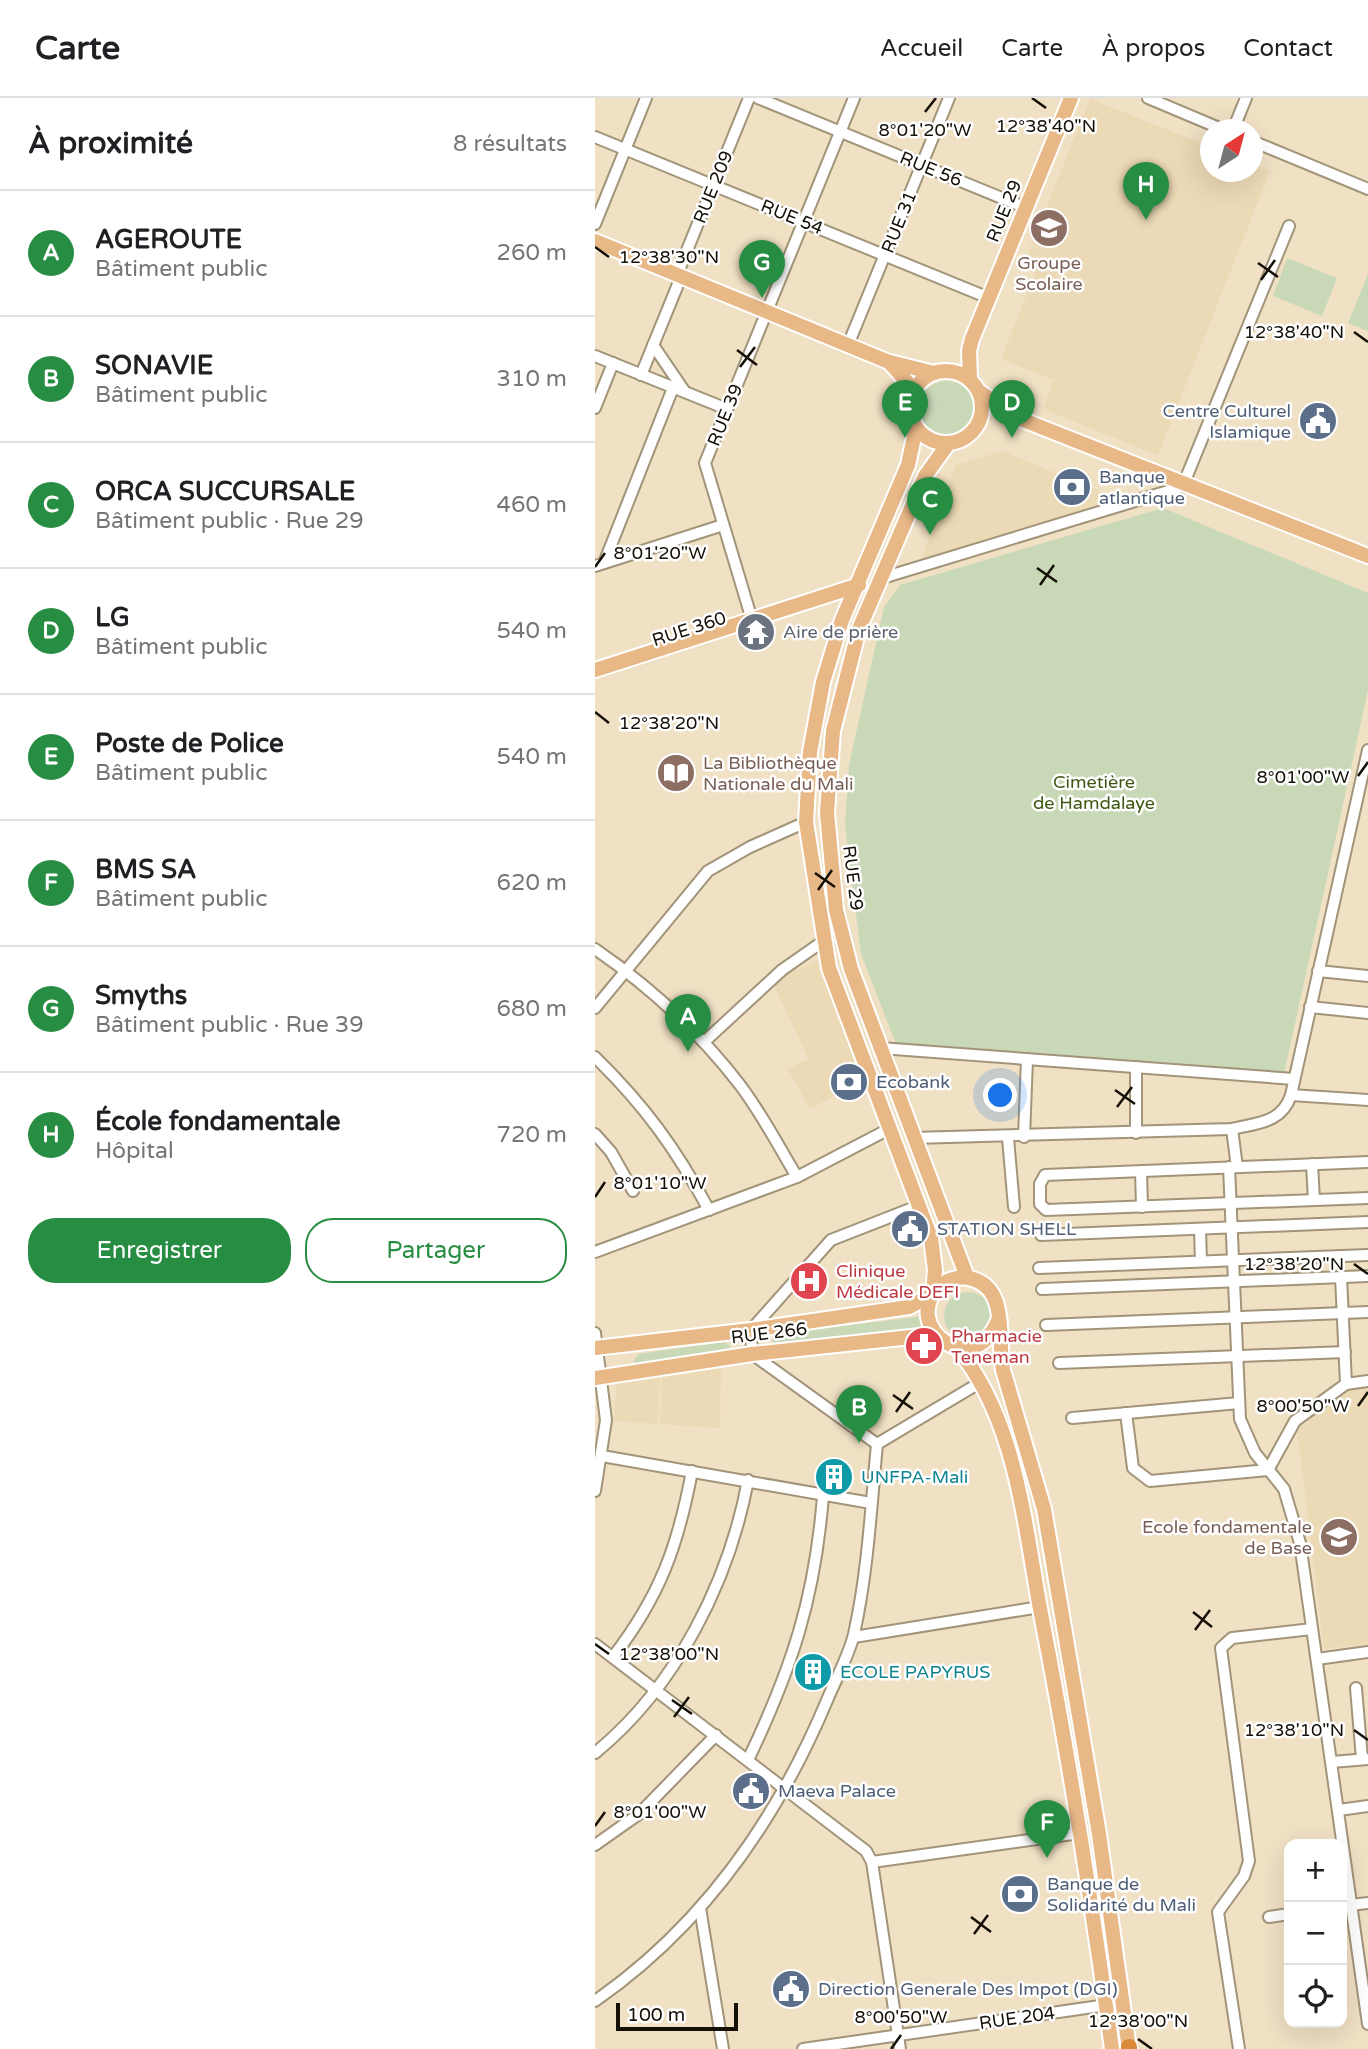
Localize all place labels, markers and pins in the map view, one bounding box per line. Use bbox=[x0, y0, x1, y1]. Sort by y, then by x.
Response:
pin: H bbox=[1123, 162, 1169, 220]
school or university icon: Groupe Scolaire bbox=[1028, 207, 1070, 249]
pin: G bbox=[739, 240, 785, 298]
place label: Groupe Scolaire bbox=[1015, 252, 1083, 295]
pin: E bbox=[882, 380, 928, 438]
pin: D bbox=[989, 380, 1035, 438]
place label: Centre Culturel Islamique bbox=[1163, 400, 1291, 443]
public building icon: Centre Culturel Islamique bbox=[1297, 400, 1339, 442]
bank icon: Banque atlantique bbox=[1051, 466, 1093, 508]
place label: Banque atlantique bbox=[1099, 466, 1185, 509]
pin: C bbox=[907, 477, 953, 535]
temple icon: Aire de prière bbox=[735, 611, 777, 653]
place label: Aire de prière bbox=[783, 621, 898, 643]
library icon: La Bibliothèque Nationale du Mali bbox=[655, 752, 697, 794]
place label: La Bibliothèque Nationale du Mali bbox=[703, 752, 854, 795]
pin: A bbox=[665, 994, 711, 1052]
bank icon: Ecobank bbox=[828, 1061, 870, 1103]
place label: Ecobank bbox=[876, 1071, 950, 1093]
public building icon: STATION SHELL bbox=[889, 1208, 931, 1250]
place label: STATION SHELL bbox=[937, 1218, 1077, 1240]
hospital icon: Clinique Médicale DEFI bbox=[788, 1260, 830, 1302]
place label: Clinique Médicale DEFI bbox=[836, 1260, 959, 1303]
pharmacy icon: Pharmacie Teneman bbox=[903, 1325, 945, 1367]
place label: Pharmacie Teneman bbox=[951, 1325, 1042, 1368]
pin: B bbox=[836, 1385, 882, 1443]
building icon: UNFPA-Mali bbox=[813, 1456, 855, 1498]
place label: UNFPA-Mali bbox=[861, 1466, 968, 1488]
place label: Ecole fondamentale de Base bbox=[1142, 1516, 1312, 1559]
school or university icon: Ecole fondamentale de Base bbox=[1318, 1516, 1360, 1558]
building icon: ECOLE PAPYRUS bbox=[792, 1651, 834, 1693]
place label: ECOLE PAPYRUS bbox=[840, 1661, 990, 1683]
public building icon: Maeva Palace bbox=[730, 1770, 772, 1812]
place label: Maeva Palace bbox=[778, 1780, 896, 1802]
pin: F bbox=[1024, 1800, 1070, 1858]
bank icon: Banque de Solidarité du Mali bbox=[999, 1873, 1041, 1915]
place label: Banque de Solidarité du Mali bbox=[1047, 1873, 1196, 1916]
public building icon: Direction Generale Des Impot (DGI) bbox=[770, 1968, 812, 2010]
place label: Direction Generale Des Impot (DGI) bbox=[818, 1978, 1118, 2000]

